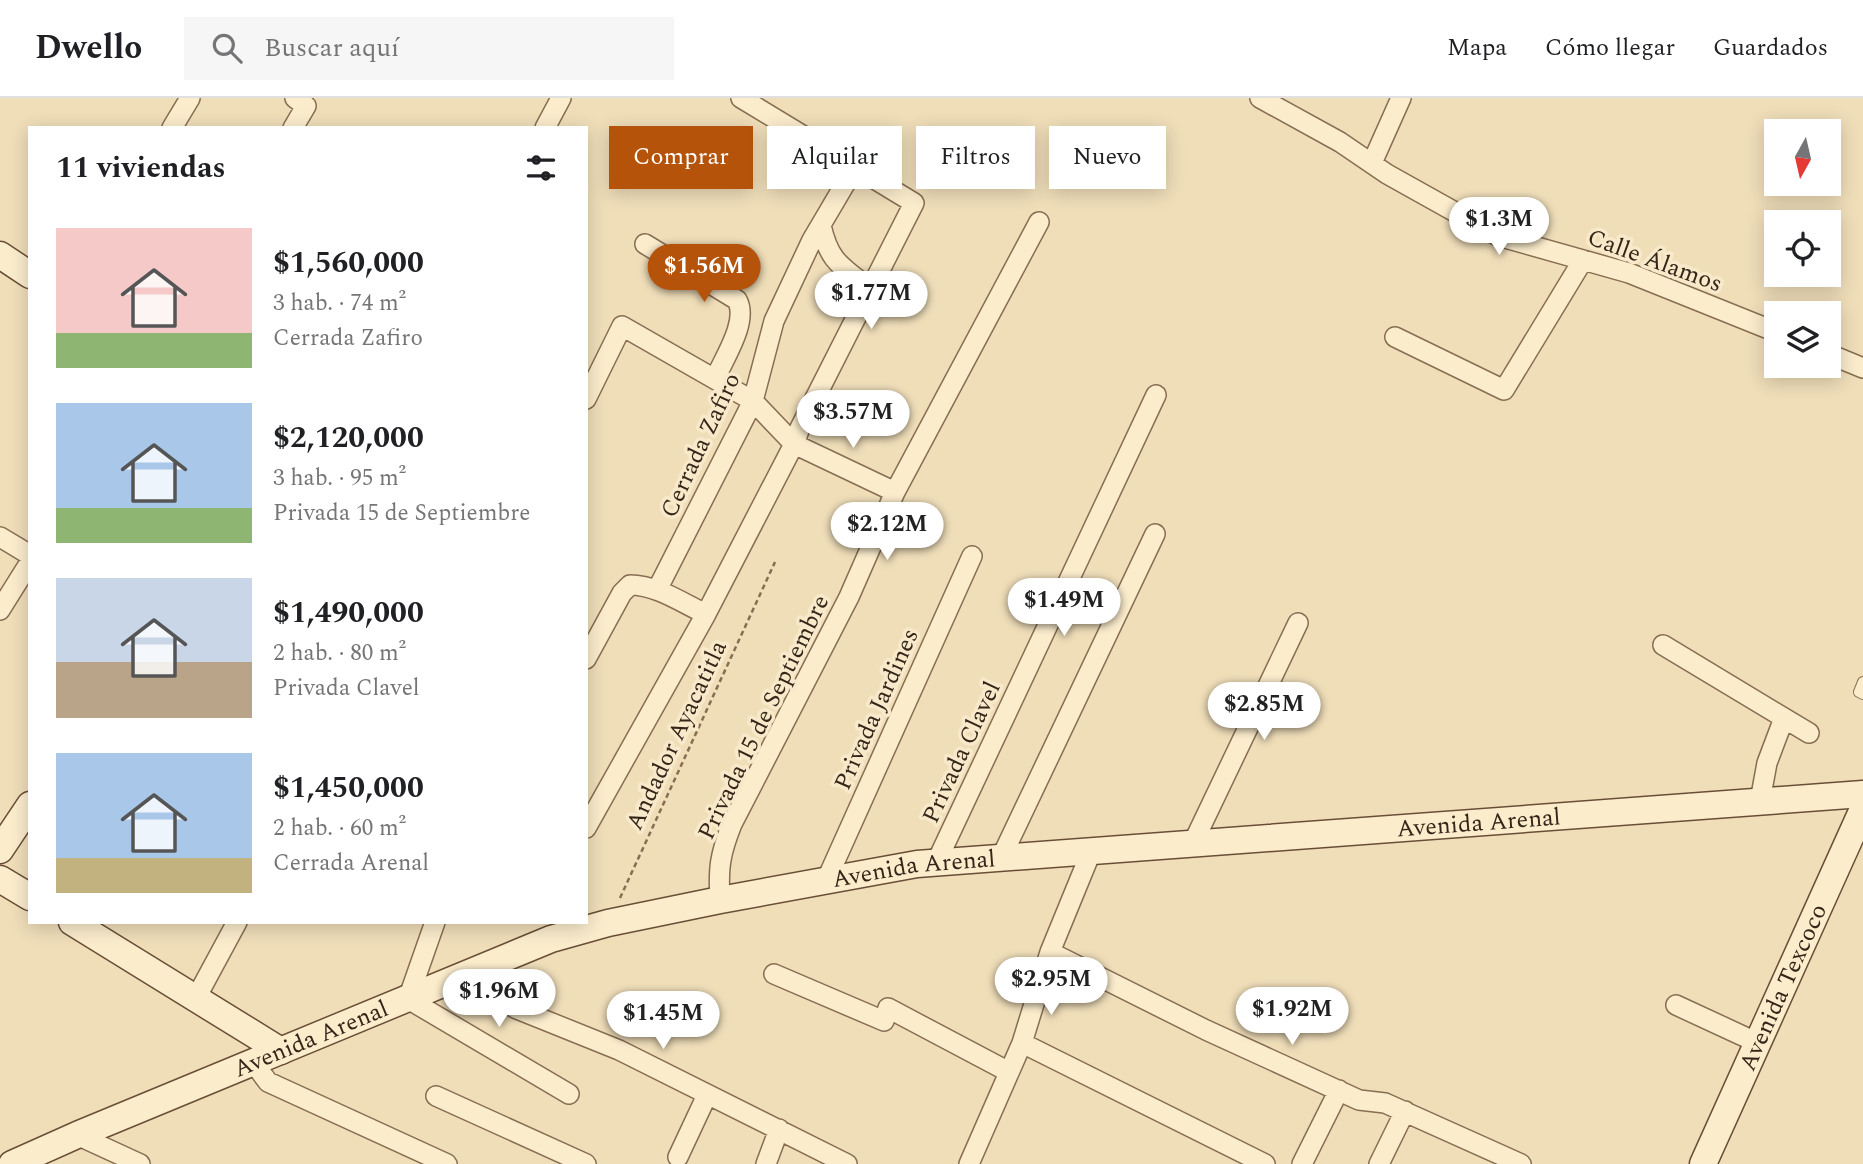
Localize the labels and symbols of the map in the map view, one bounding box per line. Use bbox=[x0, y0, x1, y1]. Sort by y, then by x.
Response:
north arrow bbox=[1764, 119, 1841, 196]
pin: $1.3M bbox=[1450, 198, 1548, 257]
street label: Calle Álamos bbox=[1582, 220, 1727, 302]
pin: $1.56M bbox=[647, 244, 761, 304]
pin: $1.77M bbox=[814, 272, 928, 331]
street label: Cerrada Zafiro bbox=[652, 367, 750, 524]
pin: $3.57M bbox=[796, 390, 910, 450]
pin: $2.12M bbox=[830, 503, 944, 562]
pin: $1.49M bbox=[1007, 578, 1121, 638]
street label: Privada 15 de Septiembre bbox=[689, 589, 839, 846]
street label: Privada Jardines bbox=[825, 623, 929, 796]
street label: Andador Ayacatitla bbox=[617, 634, 737, 836]
street label: Privada Clavel bbox=[913, 676, 1011, 829]
pin: $2.85M bbox=[1207, 682, 1321, 742]
street label: Avenida Arenal bbox=[1395, 799, 1562, 847]
street label: Avenida Arenal bbox=[829, 841, 997, 898]
street label: Avenida Texcoco bbox=[1730, 898, 1837, 1077]
pin: $2.95M bbox=[994, 958, 1108, 1017]
pin: $1.96M bbox=[442, 970, 556, 1029]
pin: $1.92M bbox=[1235, 988, 1349, 1047]
street label: Avenida Arenal bbox=[228, 991, 394, 1087]
pin: $1.45M bbox=[606, 992, 720, 1051]

